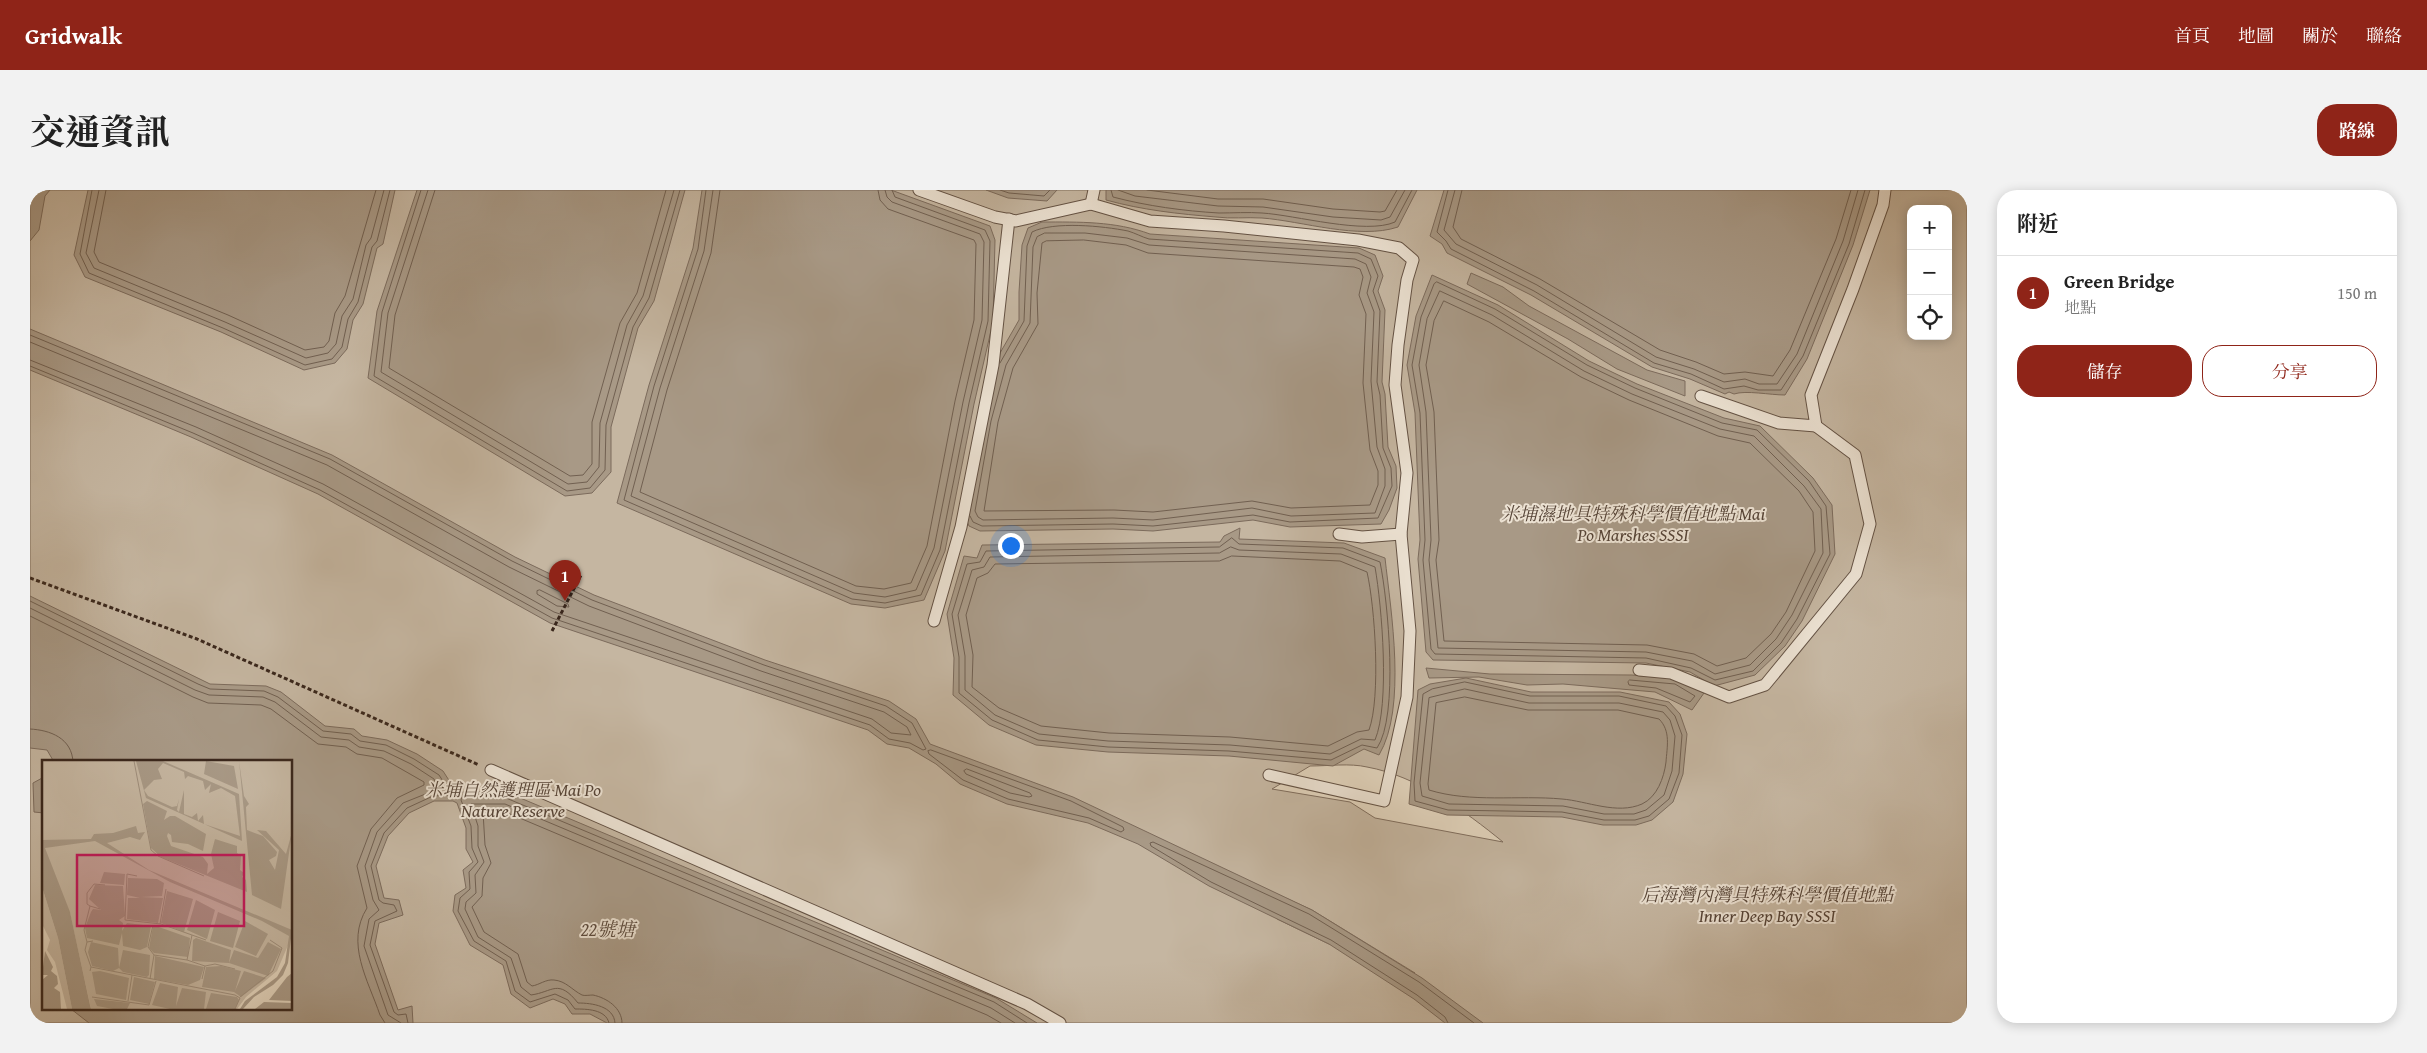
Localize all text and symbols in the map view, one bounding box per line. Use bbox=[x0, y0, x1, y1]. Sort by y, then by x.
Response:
text: Gridwalk bbox=[25, 18, 122, 53]
text: 首頁 bbox=[2174, 22, 2210, 49]
text: 地圖 bbox=[2238, 22, 2274, 49]
text: 關於 bbox=[2302, 22, 2338, 49]
text: 聯絡 bbox=[2366, 22, 2402, 49]
button: 路線 bbox=[2317, 104, 2397, 156]
text: 交通資訊 bbox=[30, 106, 170, 157]
map controls bbox=[1907, 205, 1952, 340]
button: + bbox=[1907, 205, 1952, 250]
text: 附近 bbox=[2017, 208, 2059, 239]
button: − bbox=[1907, 250, 1952, 295]
text: Green Bridge bbox=[2064, 267, 2175, 295]
text: 1 bbox=[2029, 281, 2037, 305]
text: 150 m bbox=[2337, 281, 2377, 305]
button: locate bbox=[1907, 295, 1952, 340]
text: 地點 bbox=[2064, 295, 2096, 319]
button: 儲存 bbox=[2017, 345, 2192, 397]
button: 分享 bbox=[2202, 345, 2377, 397]
park label: 米埔濕地具特殊科學價值地點 Mai Po Marshes SSSI bbox=[1501, 500, 1765, 548]
your location bbox=[998, 533, 1024, 559]
pin: 1 bbox=[549, 560, 581, 601]
inset map bbox=[42, 760, 292, 1010]
park label: 米埔自然護理區 Mai Po Nature Reserve bbox=[425, 776, 601, 824]
park label: 后海灣內灣具特殊科學價值地點 Inner Deep Bay SSSI bbox=[1641, 881, 1895, 929]
water label: 22號塘 bbox=[580, 915, 638, 943]

